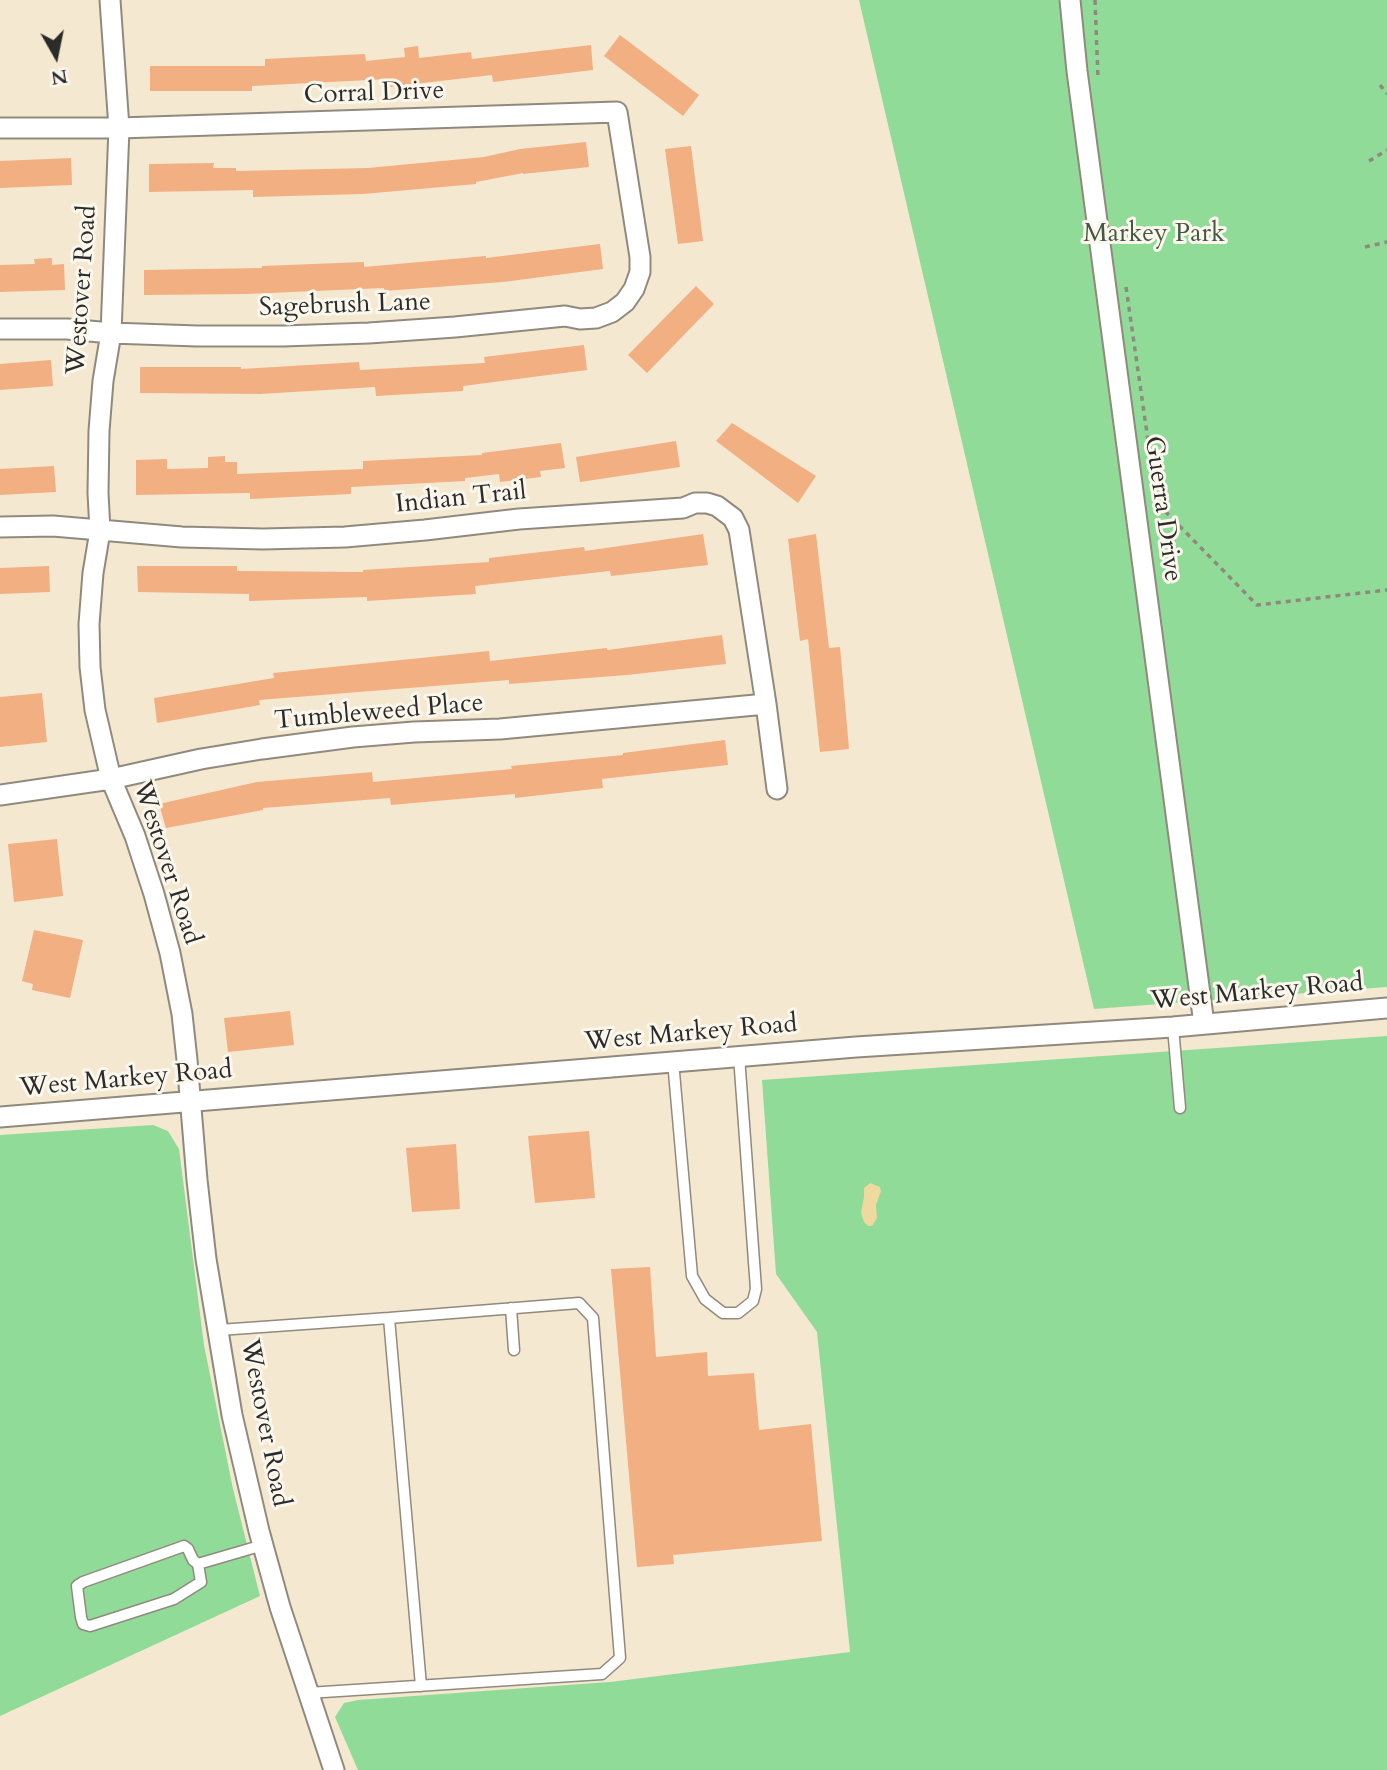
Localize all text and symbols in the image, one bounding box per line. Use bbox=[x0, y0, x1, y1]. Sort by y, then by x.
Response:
north arrow bbox=[21, 21, 91, 91]
text: N bbox=[49, 63, 69, 91]
street label: Corral Drive bbox=[303, 76, 445, 112]
street label: Westover Road bbox=[62, 204, 104, 376]
park label: Markey Park bbox=[1083, 219, 1225, 251]
street label: Sagebrush Lane bbox=[259, 287, 431, 325]
street label: Guerra Drive bbox=[1136, 434, 1188, 584]
street label: Indian Trail bbox=[394, 477, 528, 521]
street label: Tumbleweed Place bbox=[273, 688, 485, 738]
street label: Westover Road bbox=[125, 777, 207, 949]
street label: West Markey Road bbox=[1149, 968, 1365, 1018]
street label: West Markey Road bbox=[583, 1009, 799, 1059]
street label: West Markey Road bbox=[18, 1055, 234, 1105]
street label: Westover Road bbox=[232, 1337, 296, 1509]

